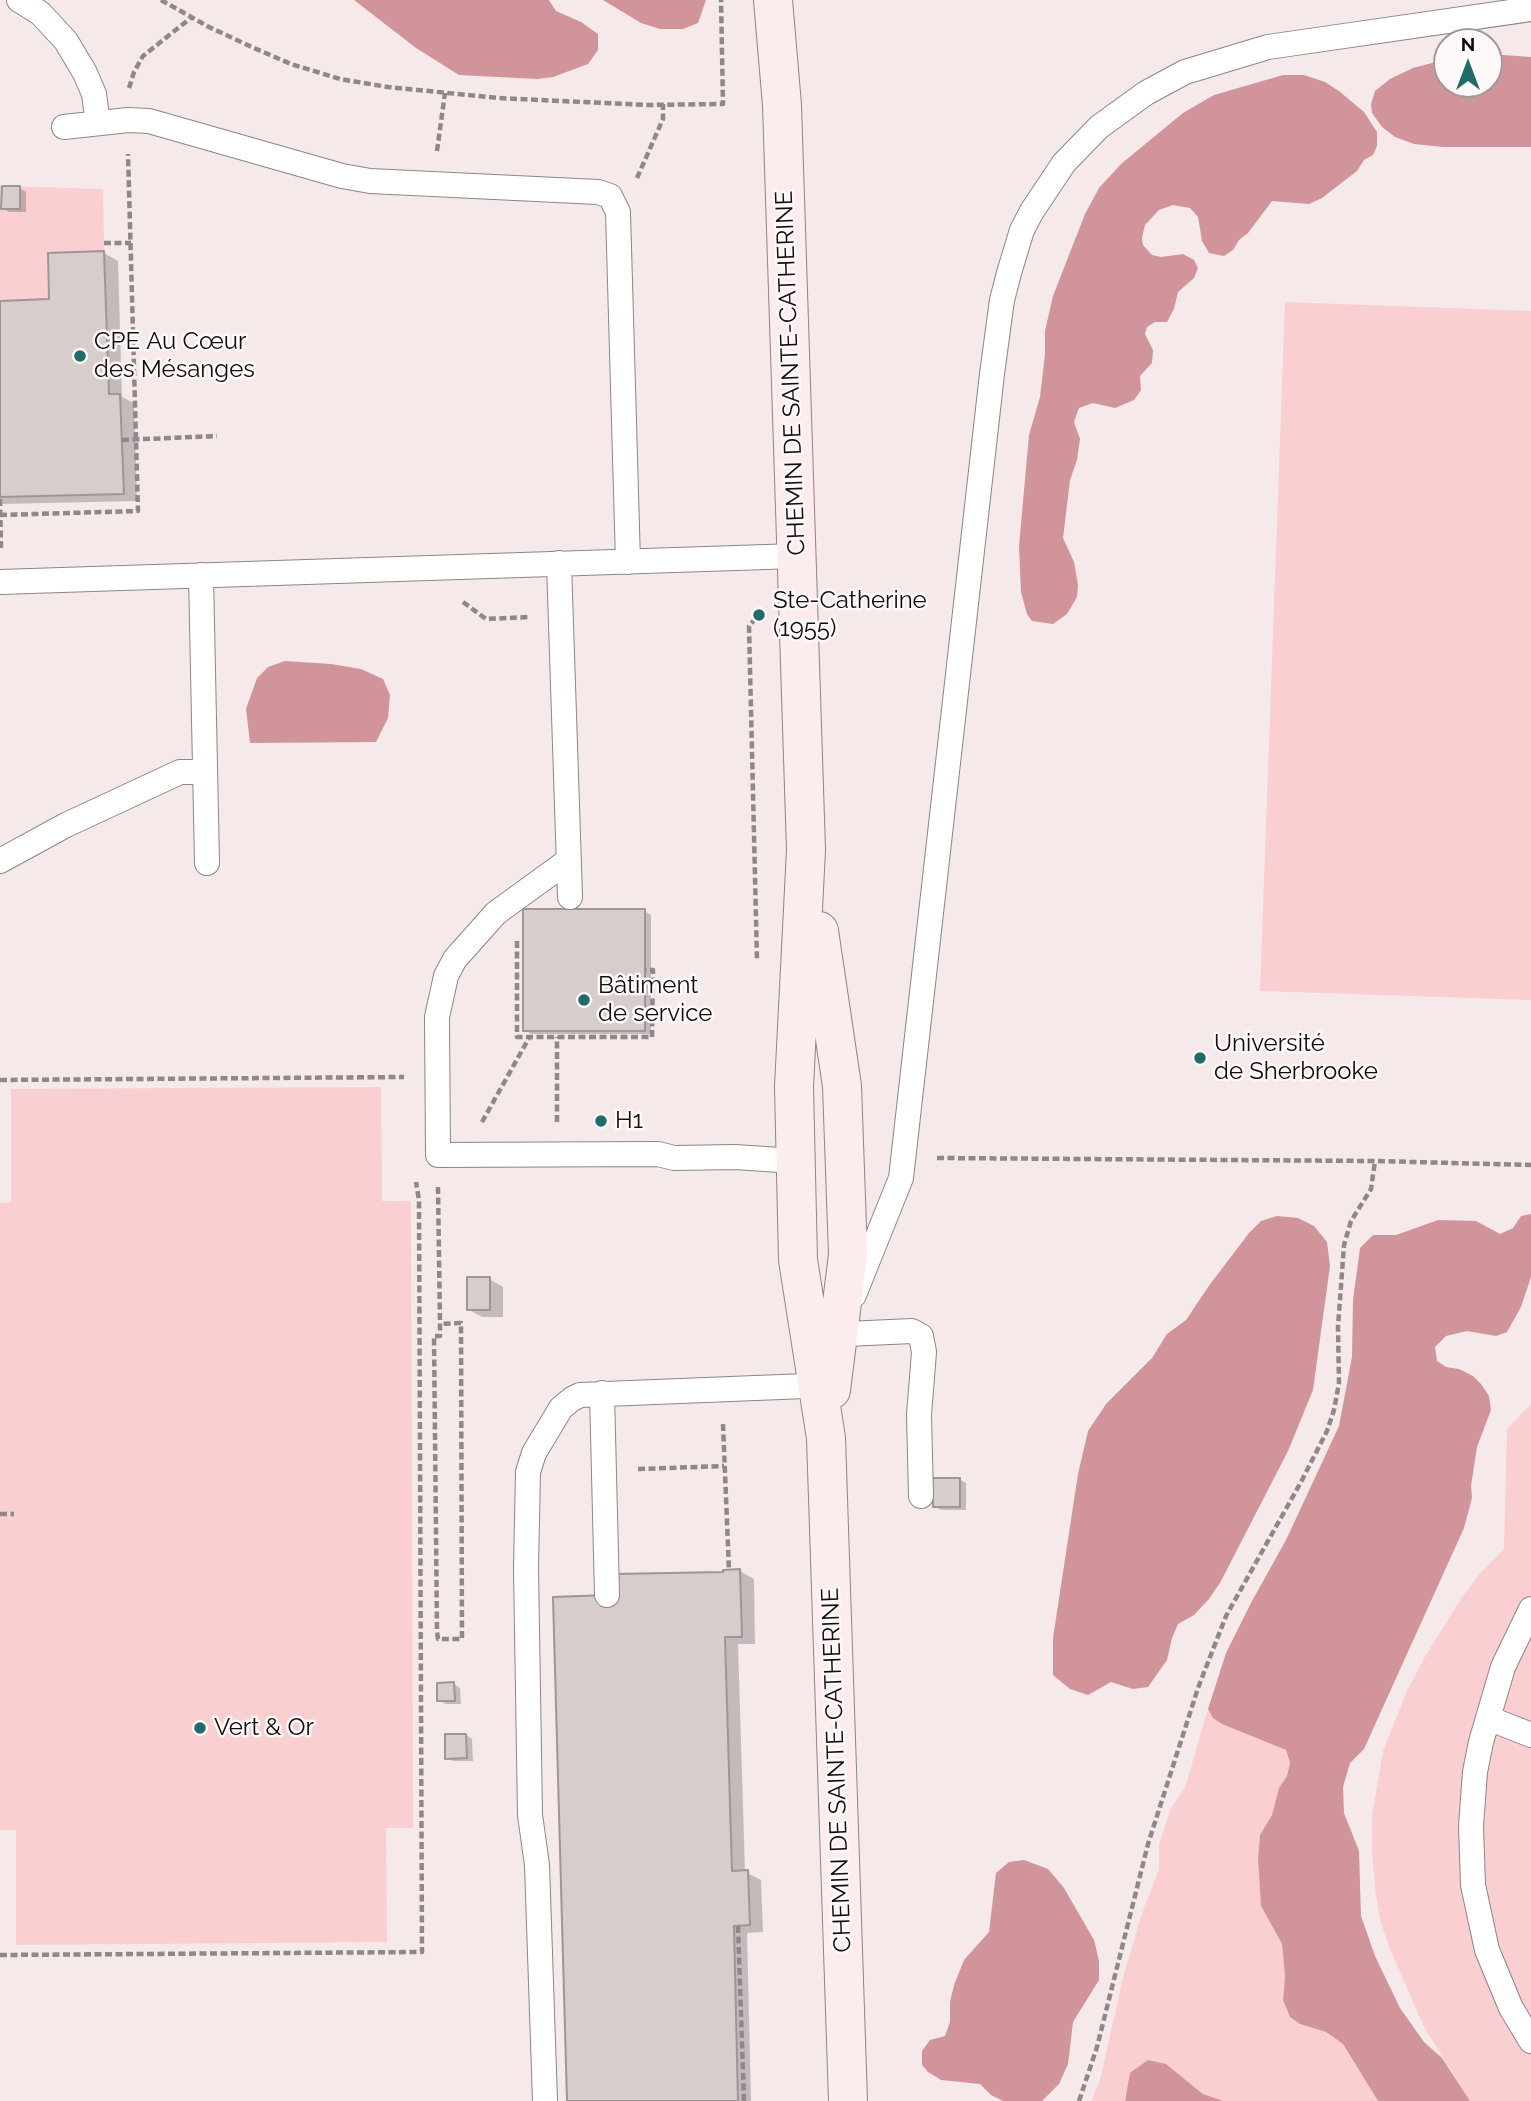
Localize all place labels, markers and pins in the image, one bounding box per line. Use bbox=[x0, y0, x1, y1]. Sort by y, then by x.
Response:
place label: CPE Au Cœur des Mésanges bbox=[94, 328, 255, 384]
marker: CPE Au Cœur des Mésanges bbox=[72, 348, 88, 364]
place label: Ste-Catherine (1955) bbox=[773, 587, 927, 643]
marker: Ste-Catherine (1955) bbox=[751, 607, 767, 623]
place label: Bâtiment de service bbox=[598, 972, 712, 1028]
marker: Bâtiment de service bbox=[576, 992, 592, 1008]
place label: Université de Sherbrooke bbox=[1214, 1030, 1378, 1086]
marker: Université de Sherbrooke bbox=[1192, 1050, 1208, 1066]
place label: H1 bbox=[615, 1107, 643, 1135]
marker: H1 bbox=[593, 1113, 609, 1129]
place label: Vert & Or bbox=[214, 1714, 314, 1742]
marker: Vert & Or bbox=[192, 1720, 208, 1736]

